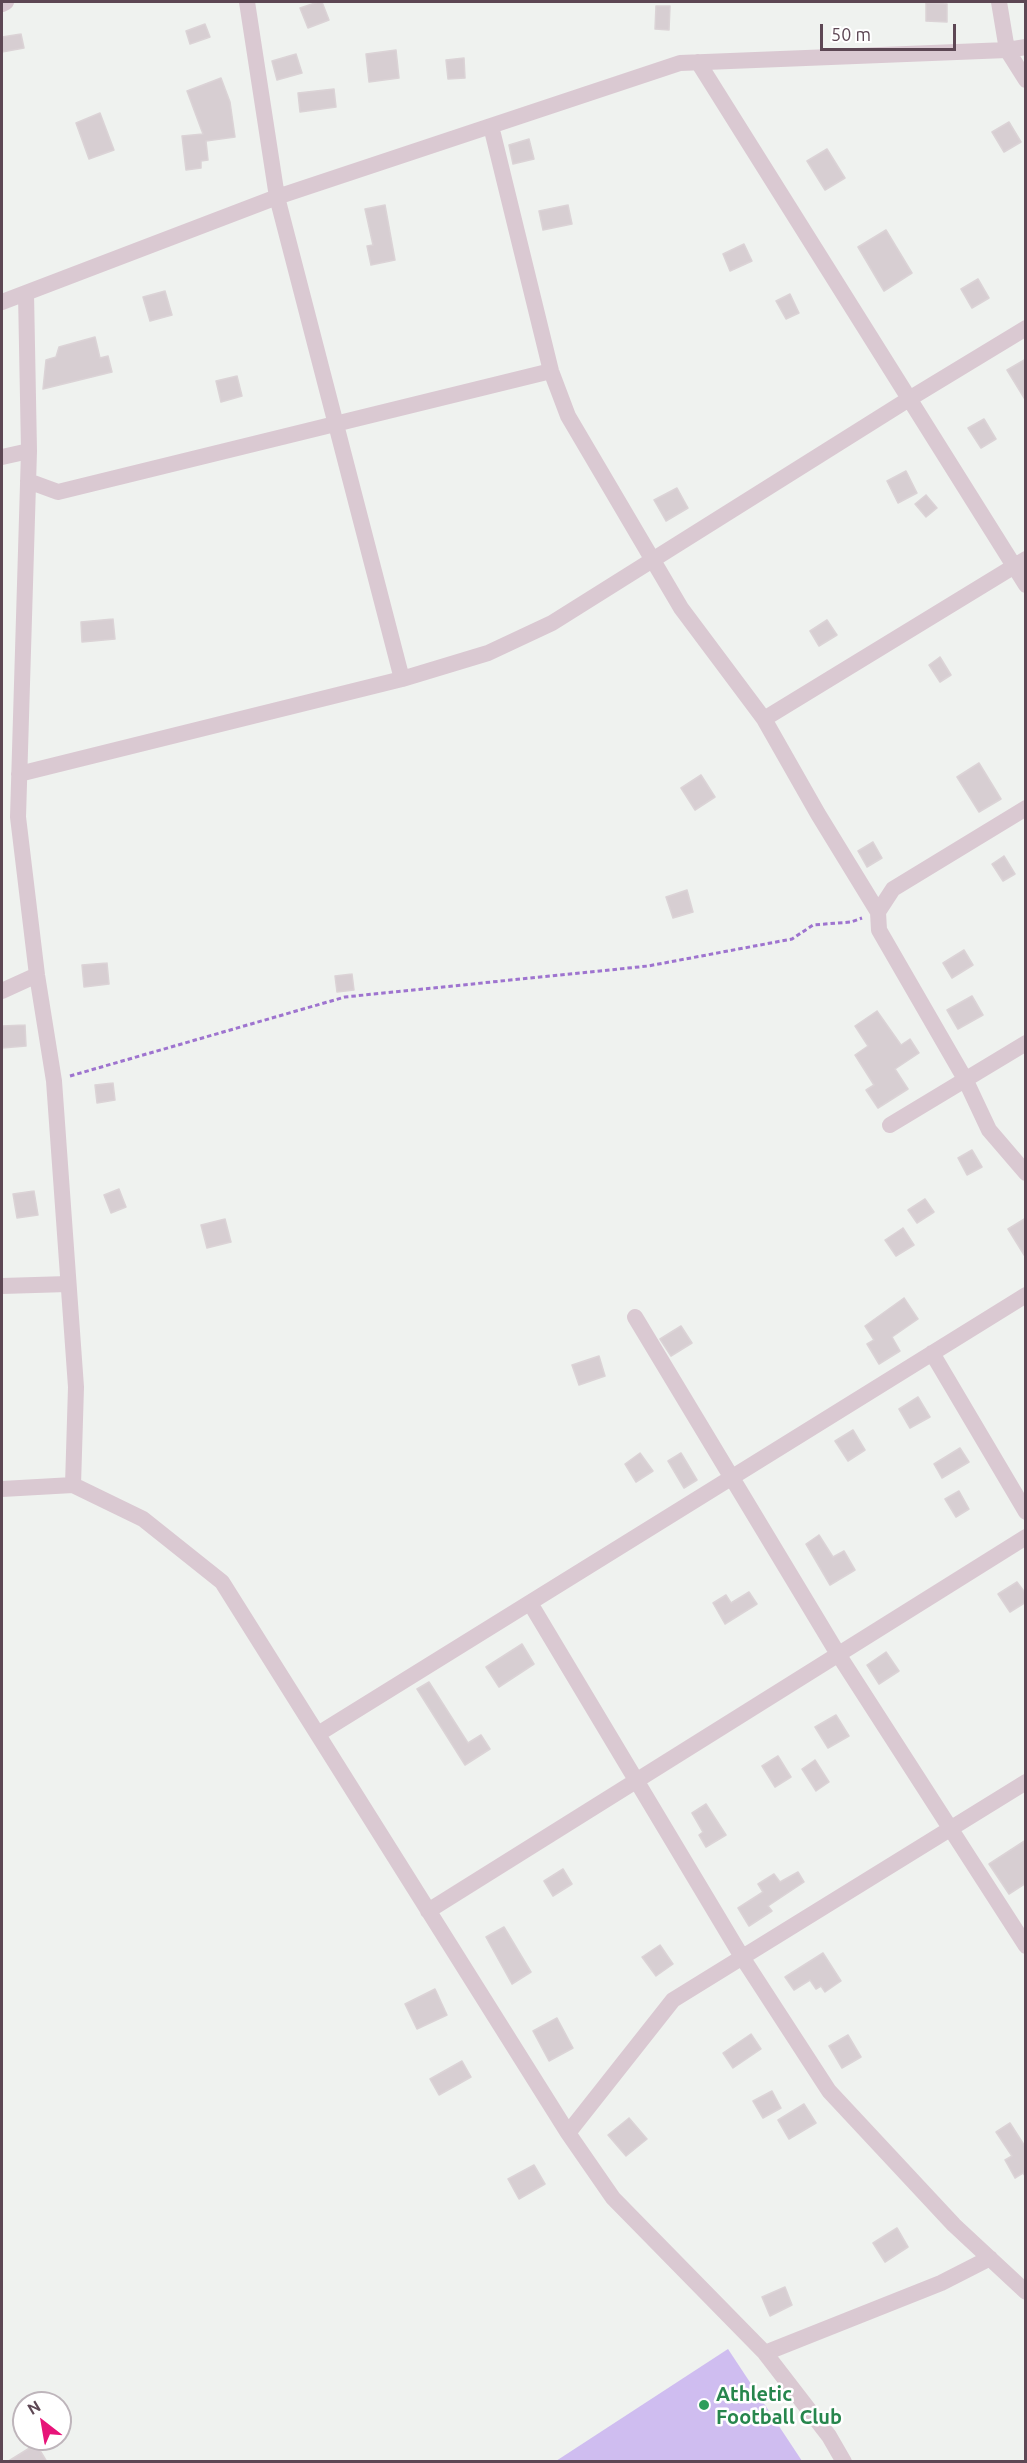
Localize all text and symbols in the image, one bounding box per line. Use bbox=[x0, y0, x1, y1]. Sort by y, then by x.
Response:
scale bar bbox=[823, 12, 960, 50]
text: 50 m bbox=[831, 24, 871, 44]
place label: Athletic Football Club bbox=[716, 2382, 842, 2429]
north arrow bbox=[12, 2391, 72, 2451]
text: N bbox=[24, 2396, 44, 2418]
marker: Athletic Football Club bbox=[697, 2398, 711, 2412]

